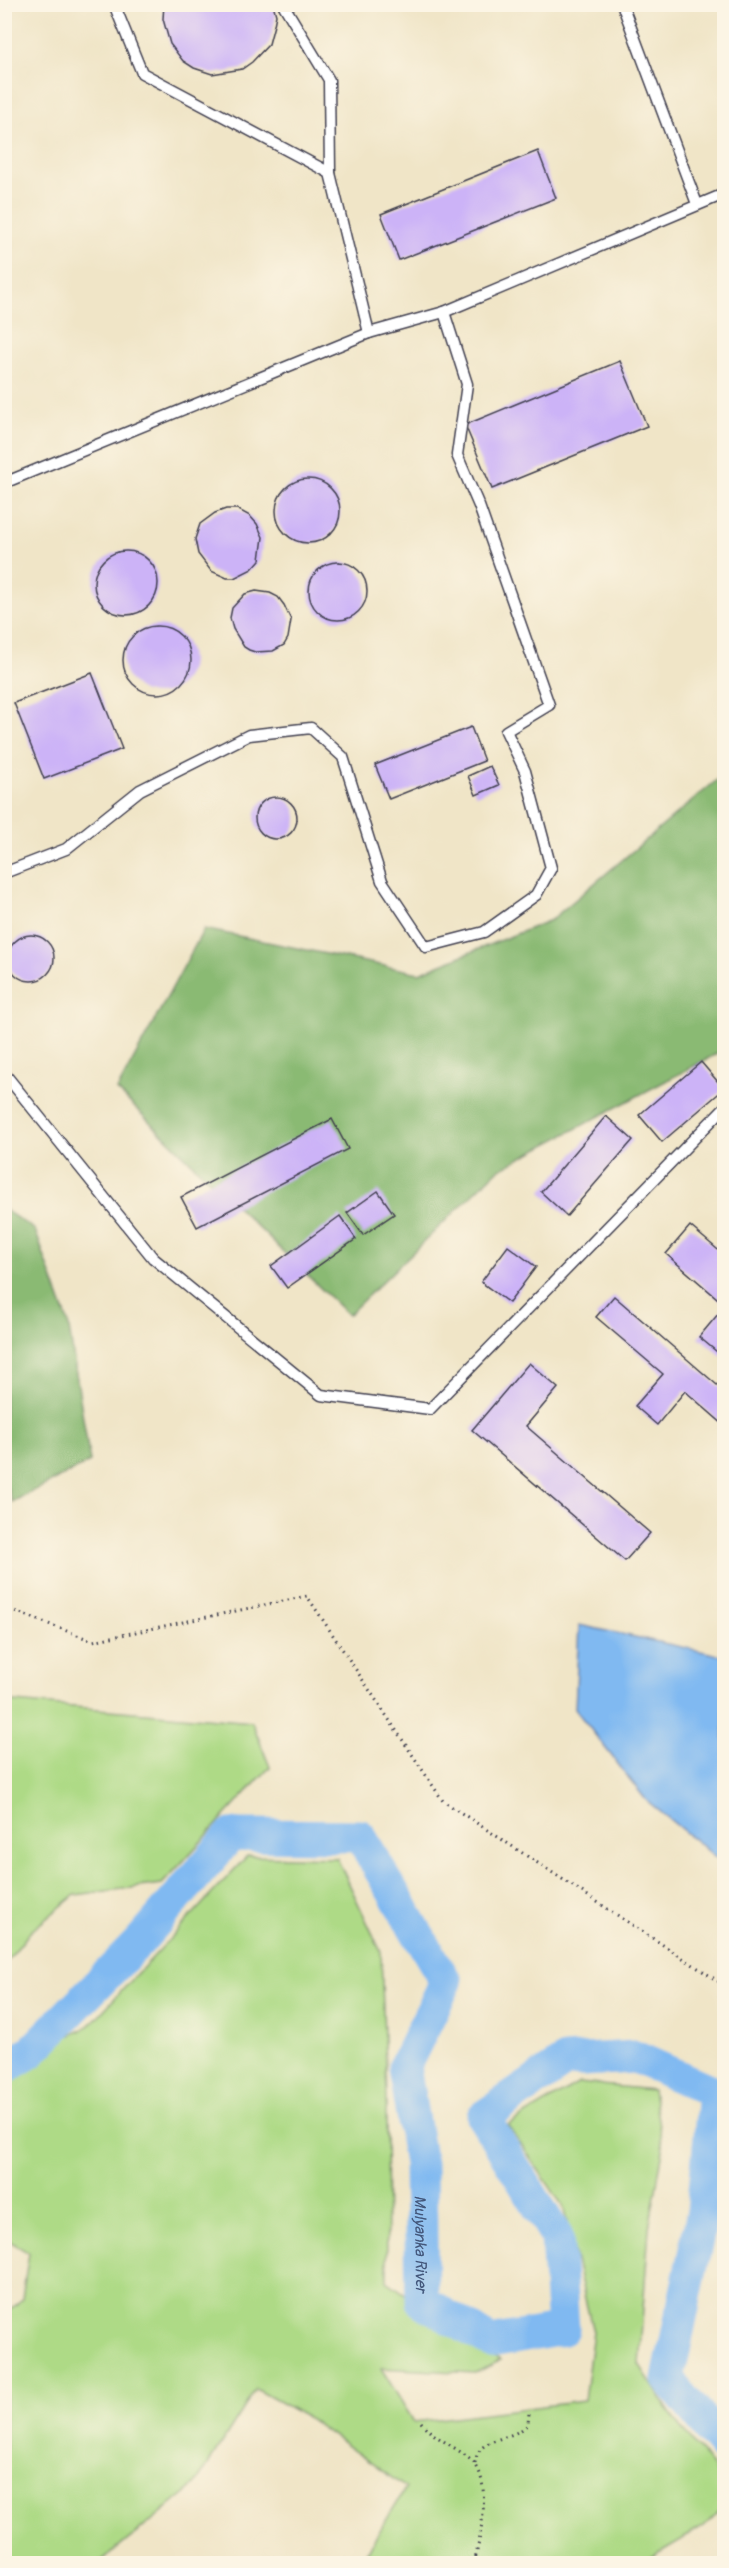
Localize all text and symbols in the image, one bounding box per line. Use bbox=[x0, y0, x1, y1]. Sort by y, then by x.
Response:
water label: Mulyanka River bbox=[409, 2195, 431, 2295]

